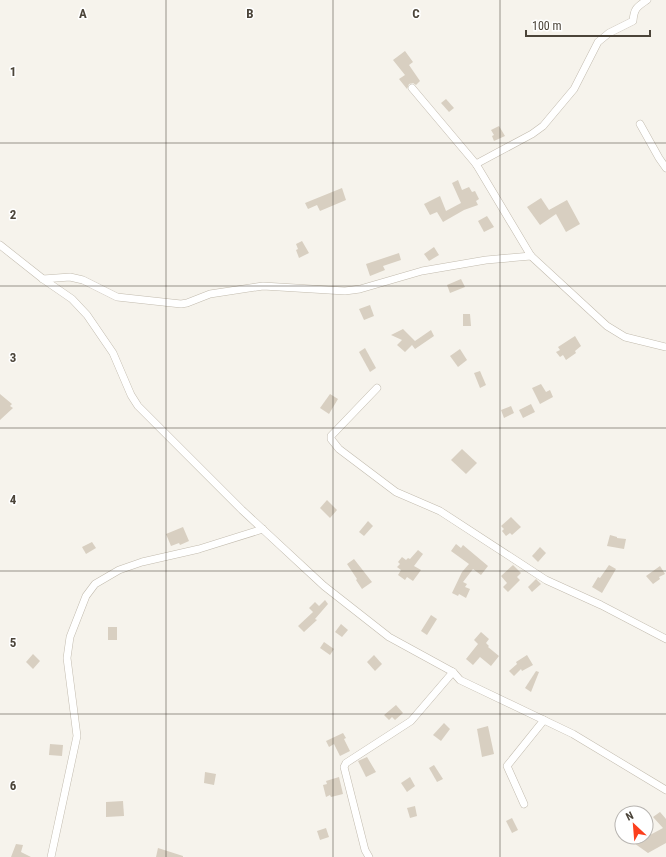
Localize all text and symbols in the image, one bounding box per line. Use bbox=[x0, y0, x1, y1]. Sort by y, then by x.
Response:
text: A bbox=[79, 6, 87, 21]
text: B bbox=[246, 6, 254, 21]
text: C bbox=[412, 6, 420, 21]
scale bar bbox=[526, 12, 650, 38]
text: 100 m bbox=[532, 19, 562, 33]
text: 1 bbox=[10, 64, 16, 79]
text: 2 bbox=[10, 207, 17, 222]
text: 3 bbox=[10, 350, 16, 365]
text: 4 bbox=[10, 492, 17, 507]
text: 5 bbox=[10, 635, 17, 650]
text: 6 bbox=[10, 778, 17, 793]
north arrow bbox=[614, 805, 654, 845]
text: N bbox=[624, 809, 636, 824]

